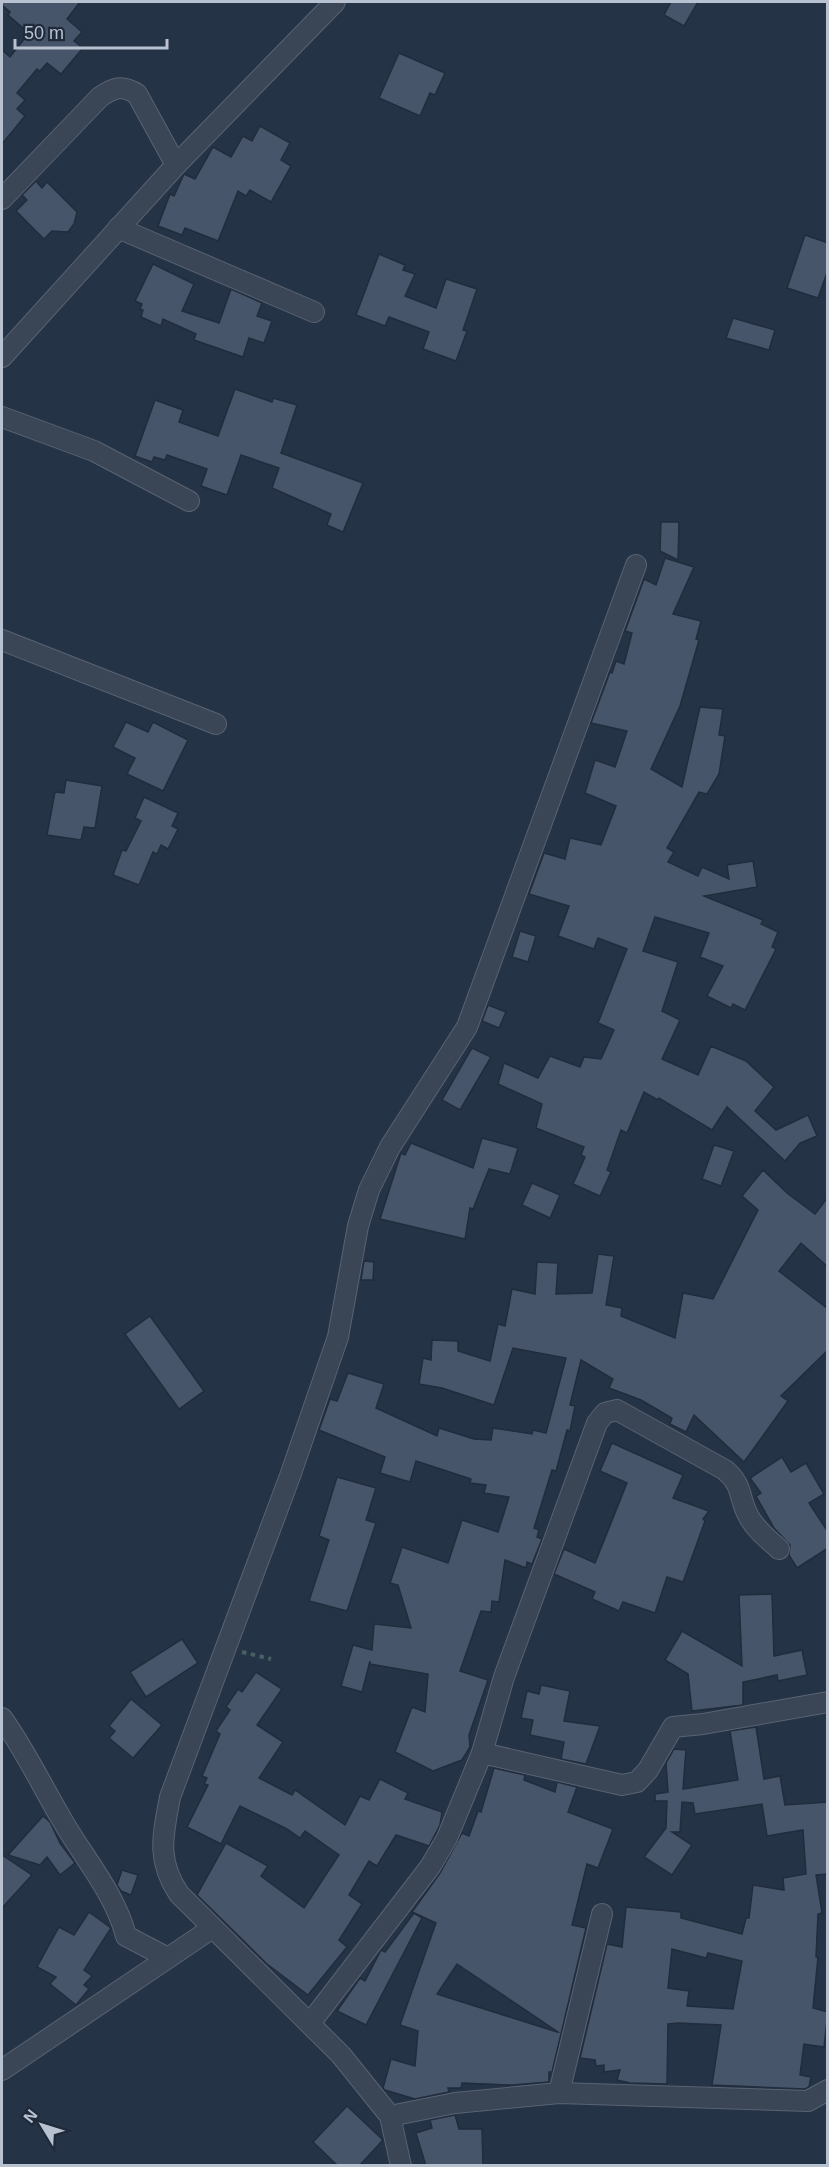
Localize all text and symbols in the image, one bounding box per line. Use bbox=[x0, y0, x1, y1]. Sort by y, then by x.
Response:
scale bar bbox=[15, 12, 166, 50]
text: 50 m bbox=[24, 23, 64, 43]
north arrow bbox=[12, 2095, 72, 2155]
text: N bbox=[20, 2106, 41, 2126]

